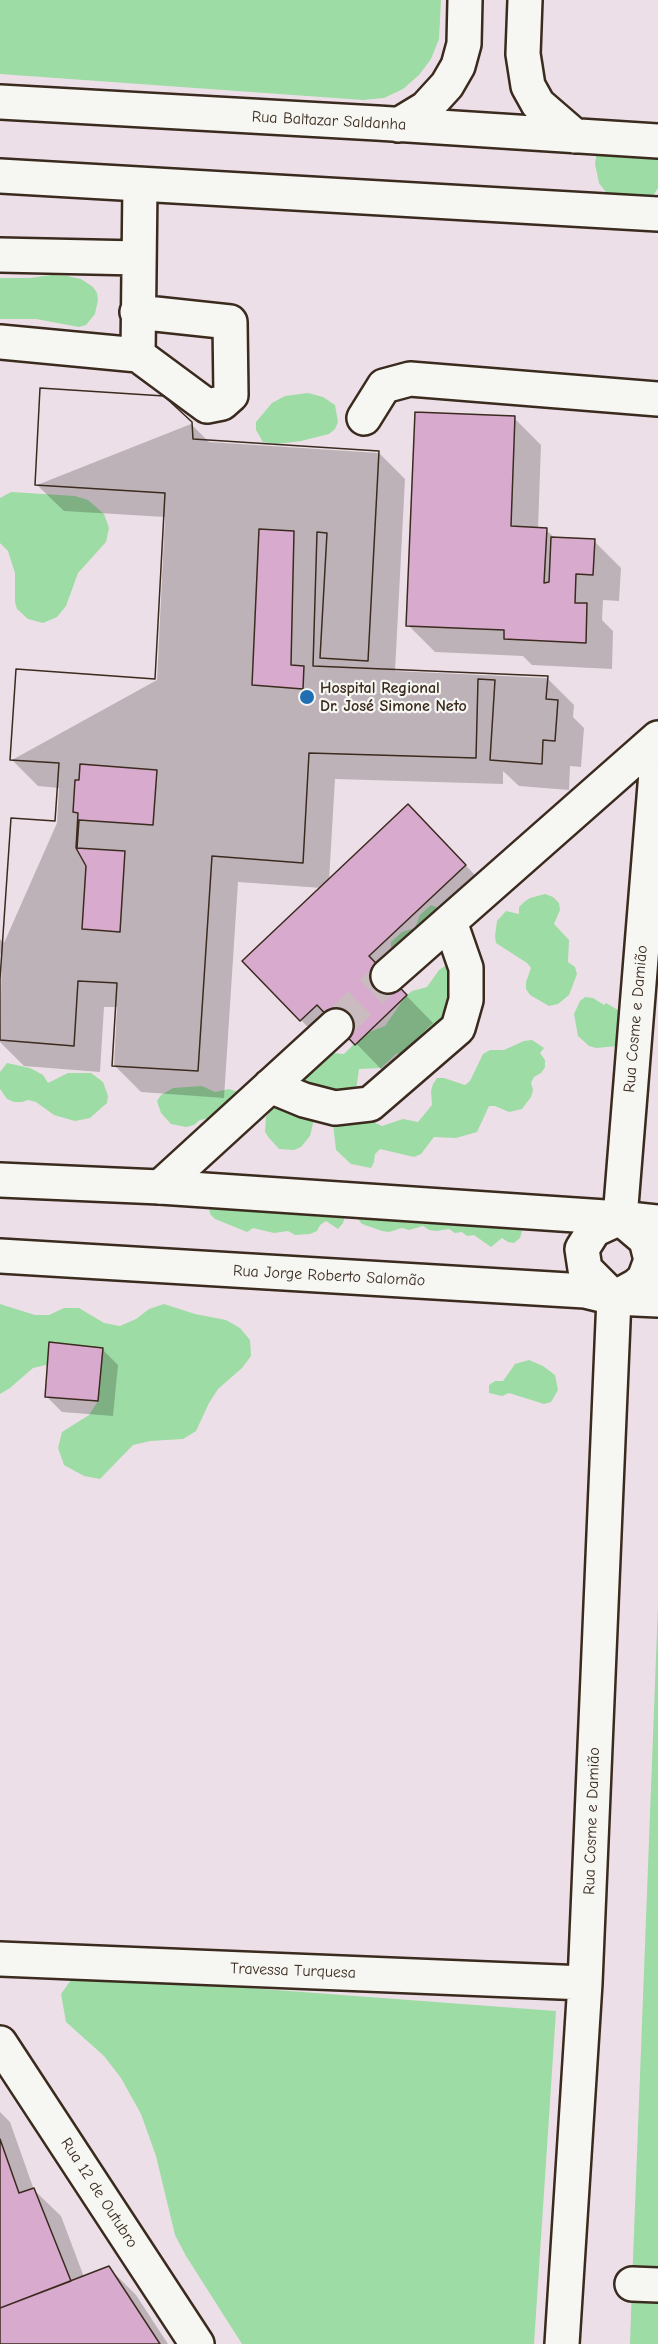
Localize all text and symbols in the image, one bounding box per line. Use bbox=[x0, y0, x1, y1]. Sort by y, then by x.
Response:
street label: Rua Baltazar Saldanha bbox=[251, 107, 407, 135]
place label: Hospital Regional Dr. José Simone Neto bbox=[320, 678, 467, 716]
marker: Hospital Regional Dr. José Simone Neto bbox=[298, 688, 316, 706]
street label: Rua Cosme e Damião bbox=[620, 944, 652, 1094]
street label: Rua Jorge Roberto Salomão bbox=[232, 1261, 426, 1291]
street label: Rua Cosme e Damião bbox=[580, 1747, 604, 1895]
street label: Travessa Turquesa bbox=[230, 1959, 356, 1983]
street label: Rua 12 de Outubro bbox=[56, 2134, 142, 2252]

